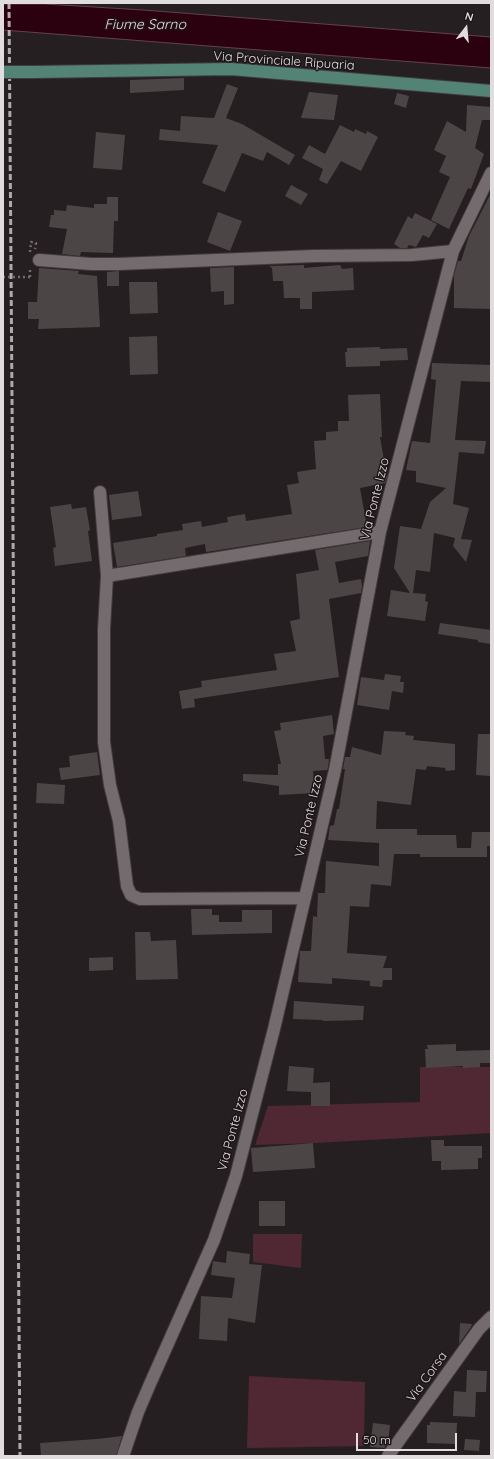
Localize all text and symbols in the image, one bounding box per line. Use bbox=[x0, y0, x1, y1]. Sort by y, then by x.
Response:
north arrow bbox=[446, 8, 486, 48]
text: N bbox=[463, 9, 475, 24]
water label: Fiume Sarno bbox=[104, 17, 186, 33]
street label: Via Provinciale Ripuaria bbox=[213, 48, 355, 74]
street label: Via Ponte Izzo bbox=[357, 456, 393, 542]
street label: Via Ponte Izzo bbox=[292, 773, 326, 859]
street label: Via Ponte Izzo bbox=[215, 1087, 251, 1173]
street label: Via Corsa bbox=[404, 1349, 450, 1405]
scale bar bbox=[358, 1425, 459, 1451]
text: 50 m bbox=[363, 1432, 391, 1447]

